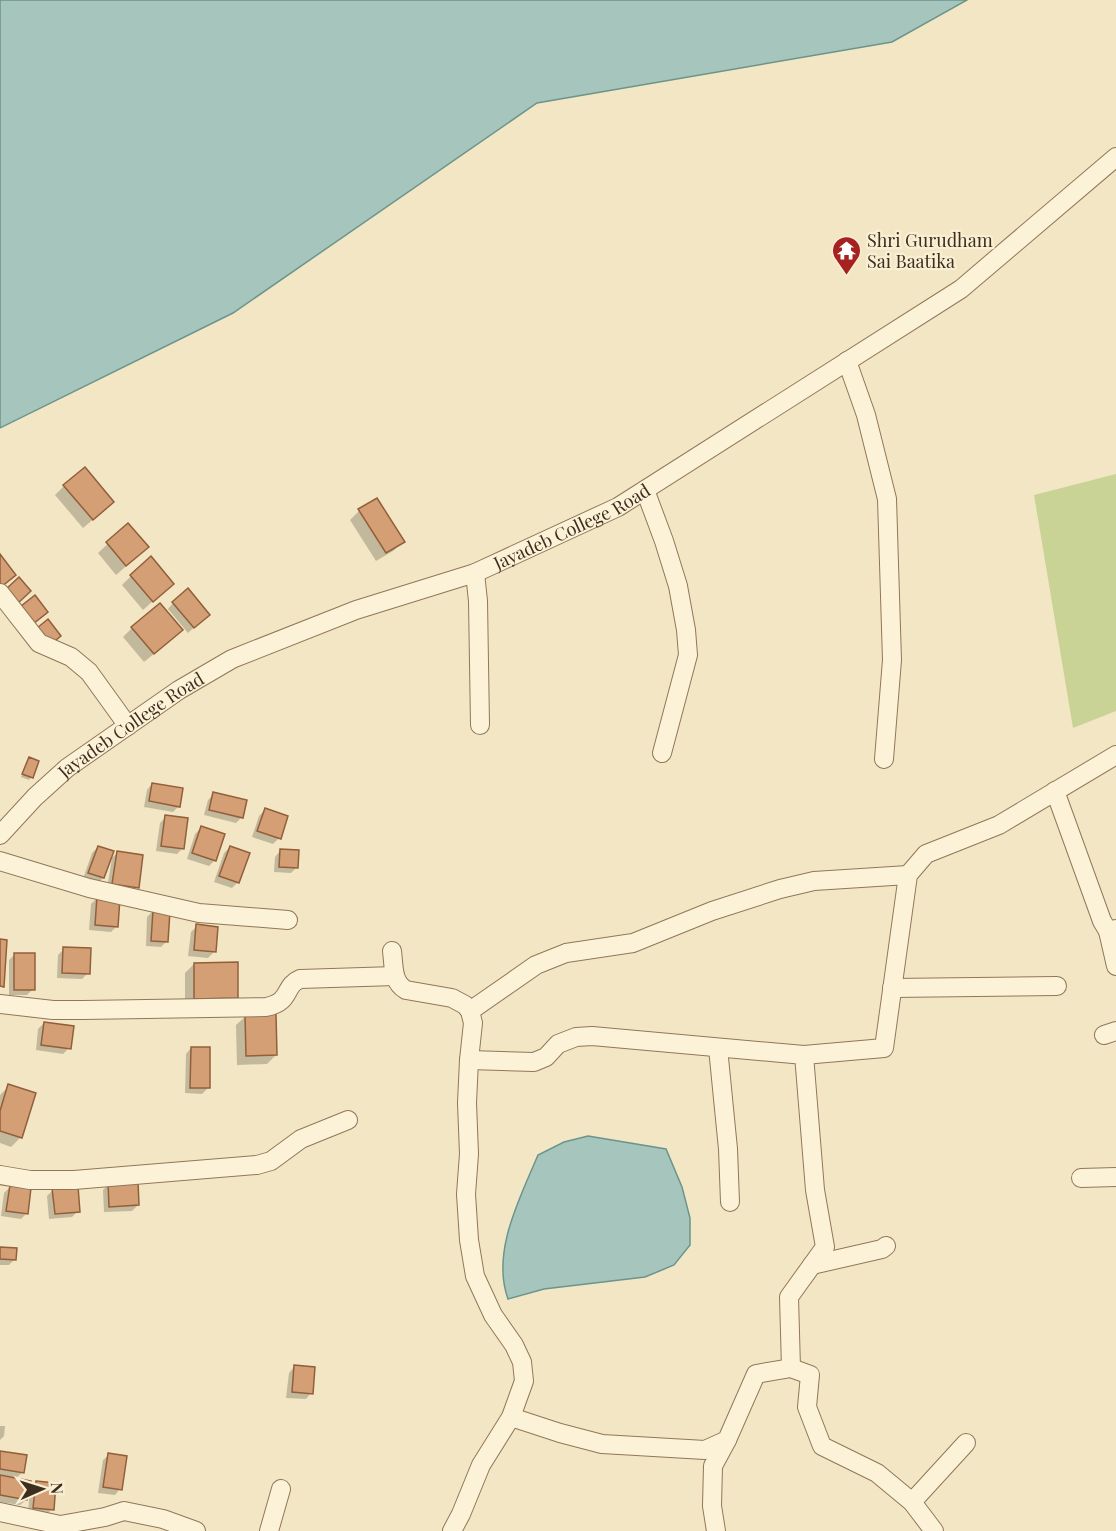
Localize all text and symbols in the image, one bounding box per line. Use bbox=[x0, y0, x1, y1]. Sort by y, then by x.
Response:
place label: Shri Gurudham Sai Baatika bbox=[867, 228, 993, 273]
temple icon: Shri Gurudham Sai Baatika bbox=[830, 234, 862, 276]
street label: Jayadeb College Road bbox=[489, 477, 655, 575]
street label: Jayadeb College Road bbox=[52, 666, 208, 783]
north arrow bbox=[12, 1459, 72, 1519]
text: N bbox=[47, 1482, 68, 1495]

